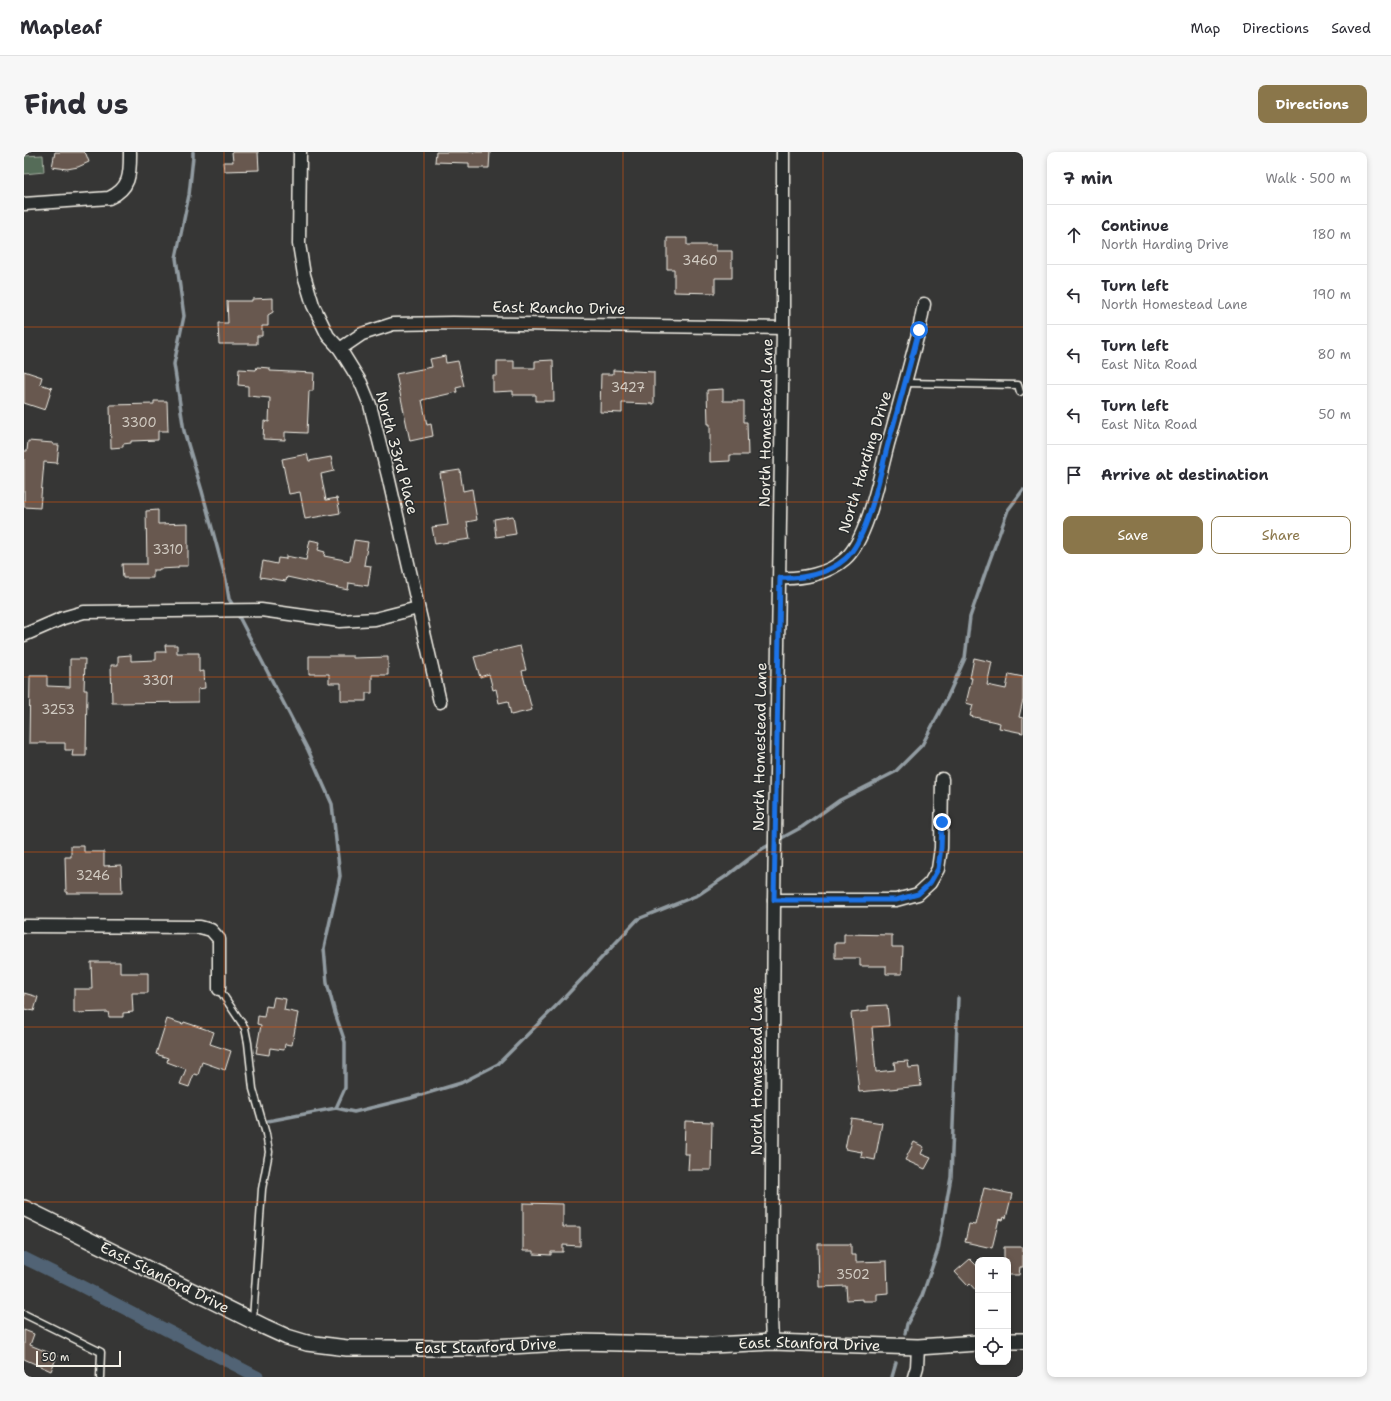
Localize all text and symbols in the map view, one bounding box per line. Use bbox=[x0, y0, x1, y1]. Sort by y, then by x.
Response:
text: Mapleaf bbox=[20, 15, 102, 40]
text: Map bbox=[1191, 19, 1221, 37]
text: Directions bbox=[1243, 19, 1309, 37]
text: Saved bbox=[1331, 19, 1371, 37]
text: Find us bbox=[24, 85, 129, 123]
button: Directions bbox=[1258, 85, 1367, 123]
text: 7 min bbox=[1063, 167, 1113, 189]
text: Walk · 500 m bbox=[1265, 170, 1351, 187]
text: Continue bbox=[1101, 216, 1169, 236]
icon: ahead bbox=[1063, 224, 1085, 246]
text: 180 m bbox=[1312, 226, 1351, 243]
text: North Harding Drive bbox=[1101, 236, 1229, 253]
house number: 3460 bbox=[682, 252, 718, 269]
text: Turn left bbox=[1101, 276, 1169, 296]
icon: left bbox=[1063, 284, 1085, 306]
text: 190 m bbox=[1312, 286, 1351, 303]
text: North Homestead Lane bbox=[1101, 296, 1248, 313]
street label: East Rancho Drive bbox=[492, 297, 626, 319]
route start bbox=[910, 321, 928, 339]
text: Turn left bbox=[1101, 336, 1169, 356]
street label: North Homestead Lane bbox=[755, 338, 777, 508]
icon: left bbox=[1063, 344, 1085, 366]
text: 80 m bbox=[1317, 346, 1351, 363]
text: East Nita Road bbox=[1101, 356, 1197, 373]
house number: 3427 bbox=[611, 379, 645, 396]
street label: North Harding Drive bbox=[834, 388, 896, 536]
street label: North 33rd Place bbox=[371, 389, 423, 517]
text: Turn left bbox=[1101, 396, 1169, 416]
icon: left bbox=[1063, 404, 1085, 426]
text: 50 m bbox=[1318, 406, 1351, 423]
house number: 3300 bbox=[121, 414, 157, 431]
text: East Nita Road bbox=[1101, 416, 1197, 433]
icon: arrive bbox=[1063, 464, 1085, 486]
text: Arrive at destination bbox=[1101, 465, 1269, 485]
button: Save bbox=[1063, 516, 1203, 554]
button: Share bbox=[1211, 516, 1351, 554]
house number: 3310 bbox=[153, 541, 183, 558]
street label: North Homestead Lane bbox=[749, 662, 771, 832]
house number: 3301 bbox=[142, 672, 174, 689]
house number: 3253 bbox=[41, 701, 75, 718]
route end bbox=[933, 813, 951, 831]
house number: 3246 bbox=[76, 867, 110, 884]
street label: North Homestead Lane bbox=[747, 986, 767, 1156]
street label: East Stanford Drive bbox=[97, 1237, 233, 1318]
map controls bbox=[975, 1257, 1011, 1365]
button: + bbox=[975, 1257, 1011, 1293]
house number: 3502 bbox=[836, 1266, 870, 1283]
button: − bbox=[975, 1293, 1011, 1329]
button: locate bbox=[975, 1329, 1011, 1365]
street label: East Stanford Drive bbox=[738, 1332, 881, 1356]
street label: East Stanford Drive bbox=[415, 1333, 557, 1358]
scale bar bbox=[36, 1349, 121, 1368]
text: 50 m bbox=[42, 1350, 70, 1365]

